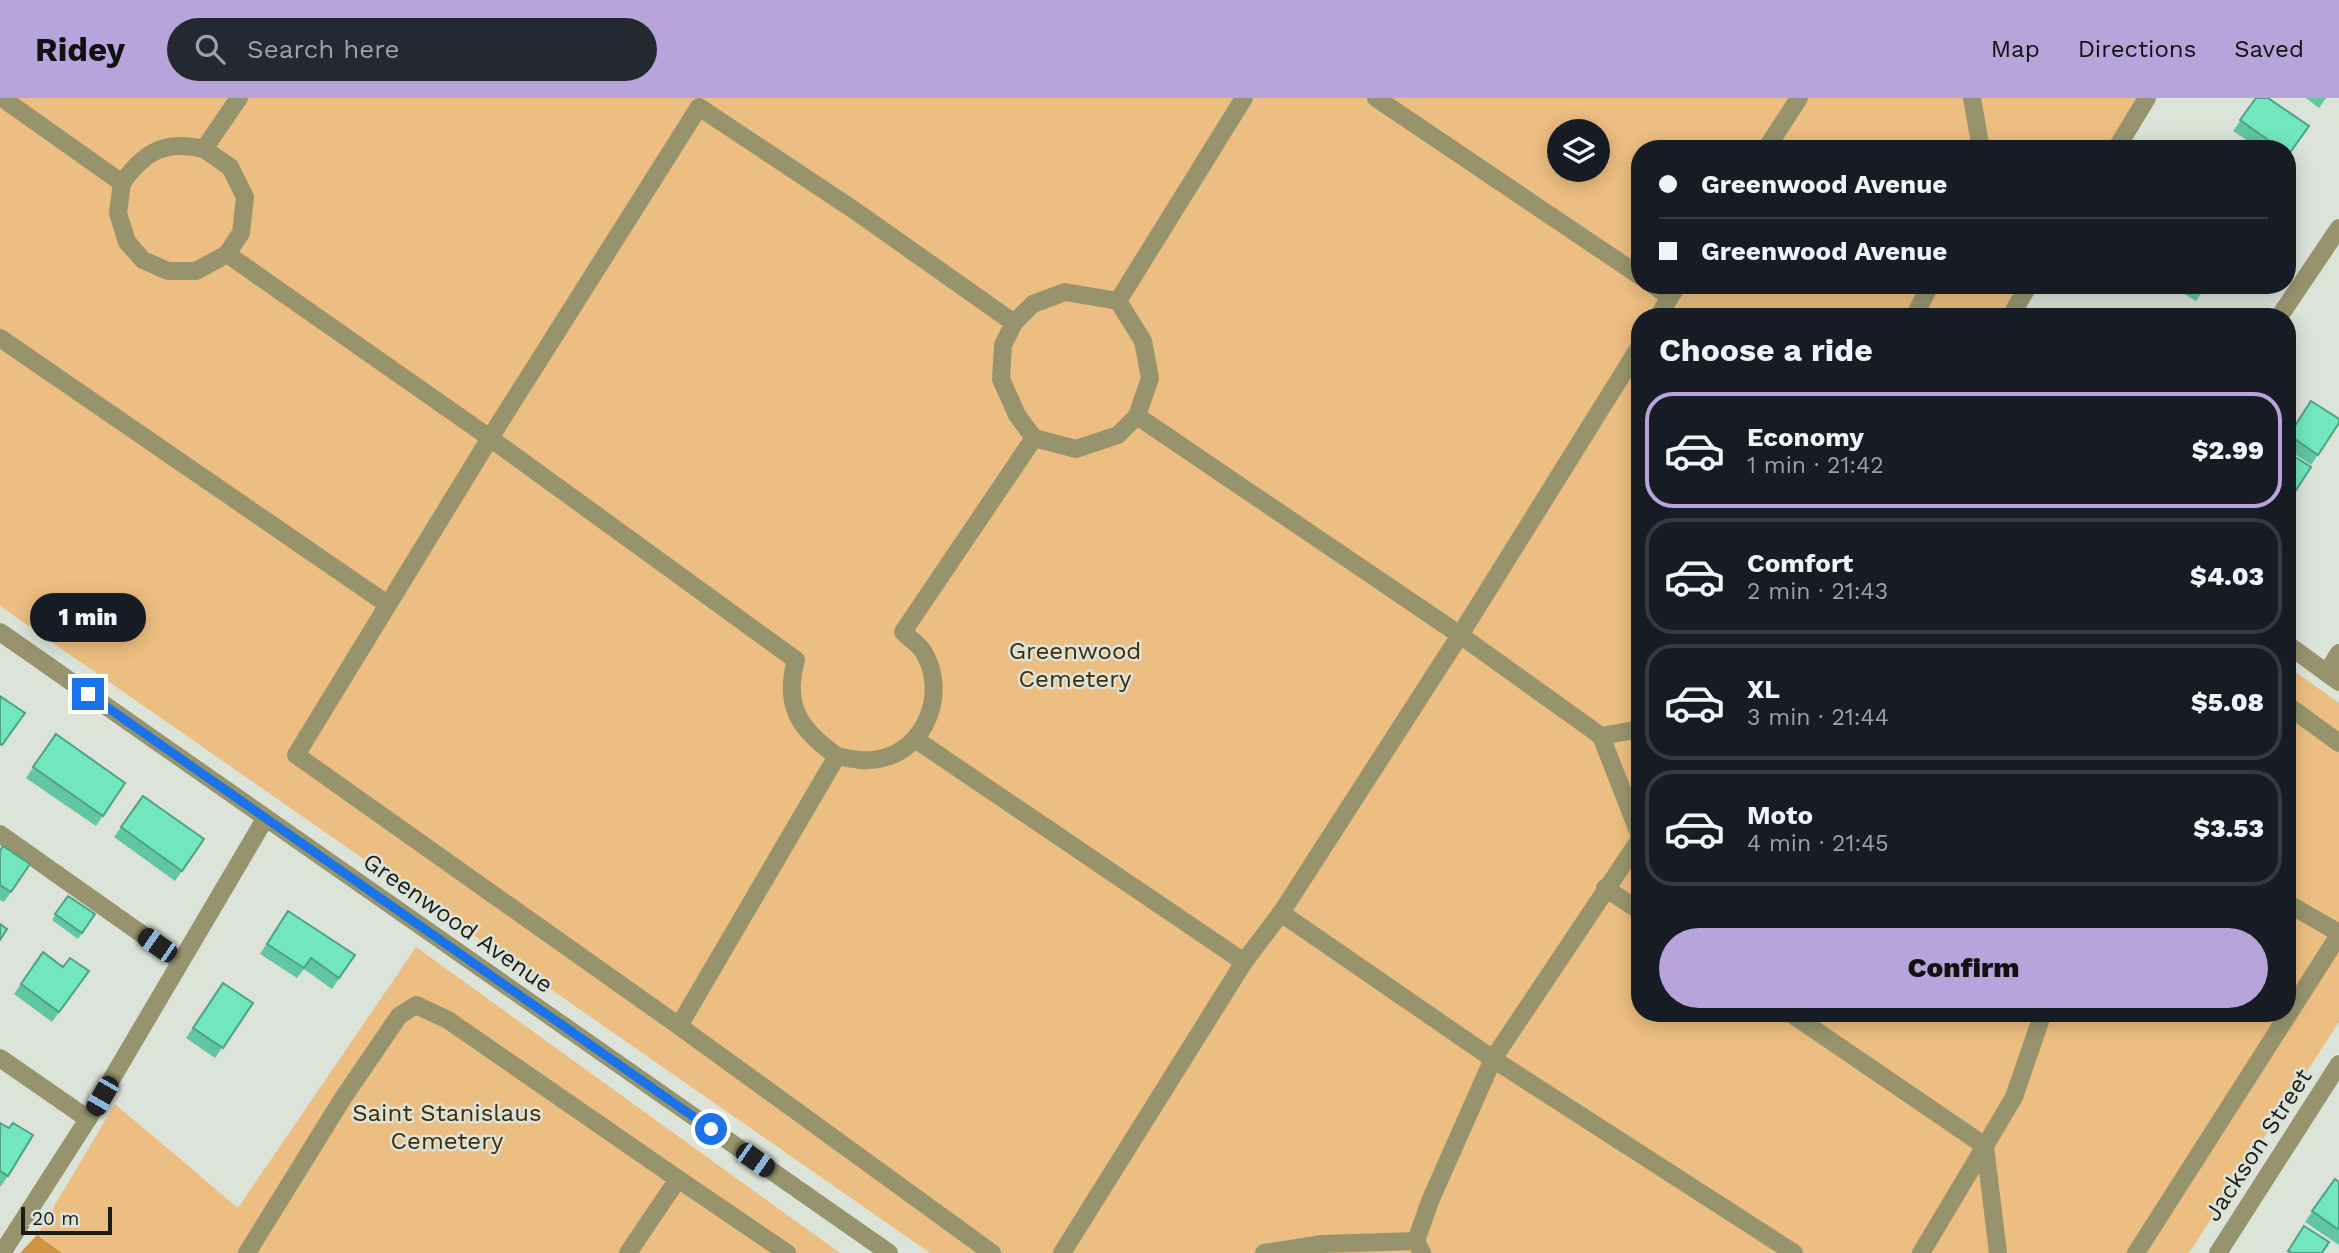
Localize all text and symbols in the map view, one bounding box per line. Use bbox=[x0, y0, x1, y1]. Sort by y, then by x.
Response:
search box bbox=[167, 18, 657, 81]
text: Ridey bbox=[35, 30, 125, 69]
icon: search bbox=[191, 30, 229, 68]
text: Search here bbox=[247, 34, 399, 64]
text: Map bbox=[1991, 35, 2040, 63]
text: Directions bbox=[2078, 35, 2196, 63]
text: Saved bbox=[2234, 35, 2304, 63]
map controls bbox=[1547, 119, 1610, 182]
button: layers bbox=[1547, 119, 1610, 182]
text: Greenwood Avenue bbox=[1701, 169, 1947, 199]
text: Greenwood Avenue bbox=[1701, 236, 1947, 266]
text: Choose a ride bbox=[1659, 331, 1873, 369]
icon: car bbox=[1663, 419, 1726, 482]
text: Economy bbox=[1747, 422, 1864, 452]
text: $2.99 bbox=[2192, 435, 2264, 465]
text: 1 min · 21:42 bbox=[1747, 452, 1884, 479]
icon: car bbox=[1663, 545, 1726, 608]
text: Comfort bbox=[1747, 548, 1853, 578]
text: $4.03 bbox=[2190, 561, 2264, 591]
text: 2 min · 21:43 bbox=[1747, 578, 1888, 605]
callout: 1 min bbox=[30, 592, 146, 642]
text: 1 min bbox=[58, 604, 118, 631]
park label: Greenwood Cemetery bbox=[1009, 637, 1141, 693]
icon: car bbox=[1663, 671, 1726, 734]
text: XL bbox=[1747, 674, 1780, 704]
route end bbox=[72, 678, 104, 710]
text: $5.08 bbox=[2191, 687, 2264, 717]
text: 3 min · 21:44 bbox=[1747, 704, 1889, 731]
icon: car bbox=[1663, 797, 1726, 860]
text: Moto bbox=[1747, 800, 1813, 830]
text: $3.53 bbox=[2193, 813, 2264, 843]
text: 4 min · 21:45 bbox=[1747, 830, 1889, 857]
street label: Greenwood Avenue bbox=[358, 847, 558, 999]
car bbox=[134, 924, 181, 966]
button: Confirm bbox=[1659, 928, 2268, 1008]
street label: Jackson Street bbox=[2198, 1064, 2318, 1226]
car bbox=[83, 1073, 122, 1119]
park label: Saint Stanislaus Cemetery bbox=[352, 1099, 542, 1155]
route start bbox=[695, 1113, 727, 1145]
car bbox=[732, 1139, 779, 1181]
scale bar bbox=[21, 1204, 112, 1236]
text: 20 m bbox=[32, 1207, 79, 1230]

